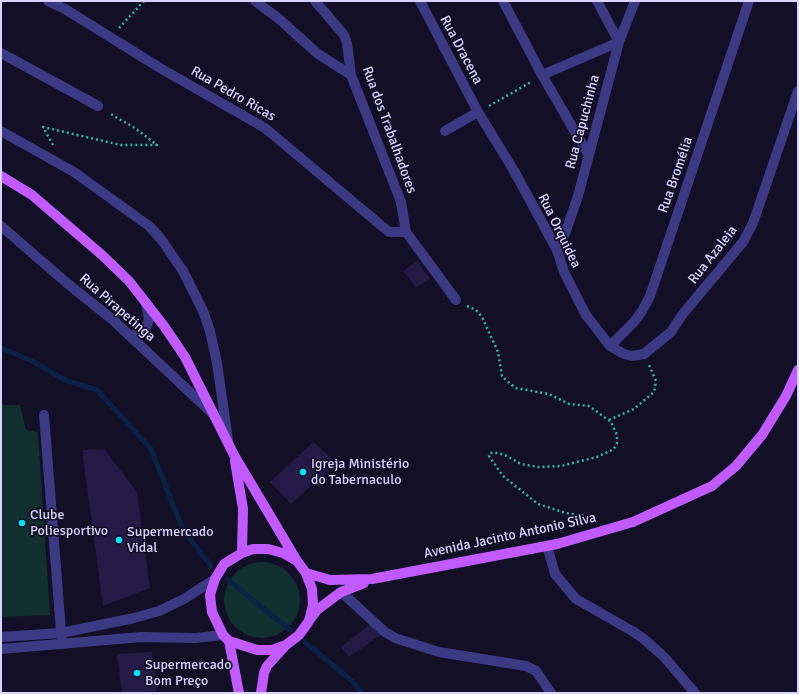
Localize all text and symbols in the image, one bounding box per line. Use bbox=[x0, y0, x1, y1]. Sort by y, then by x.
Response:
street label: Rua Dracena bbox=[436, 13, 486, 87]
street label: Rua Pedro Ricas bbox=[188, 63, 278, 125]
street label: Rua dos Trabalhadores bbox=[358, 64, 420, 196]
street label: Rua Capuchinha bbox=[562, 73, 604, 171]
street label: Rua Bromélia bbox=[655, 135, 697, 215]
street label: Rua Orquidea bbox=[534, 191, 584, 271]
street label: Rua Azaleia bbox=[685, 222, 741, 288]
street label: Rua Pirapetinga bbox=[76, 270, 158, 346]
place label: Igreja Ministério do Tabernaculo bbox=[311, 456, 409, 488]
marker: Igreja Ministério do Tabernaculo bbox=[298, 467, 308, 477]
place label: Clube Poliesportivo bbox=[30, 507, 108, 540]
street label: Avenida Jacinto Antonio Silva bbox=[422, 510, 598, 562]
marker: Clube Poliesportivo bbox=[17, 518, 27, 528]
place label: Supermercado Vidal bbox=[127, 524, 213, 556]
marker: Supermercado Vidal bbox=[114, 535, 124, 545]
place label: Supermercado Bom Preço bbox=[145, 657, 231, 690]
marker: Supermercado Bom Preço bbox=[132, 668, 142, 678]

